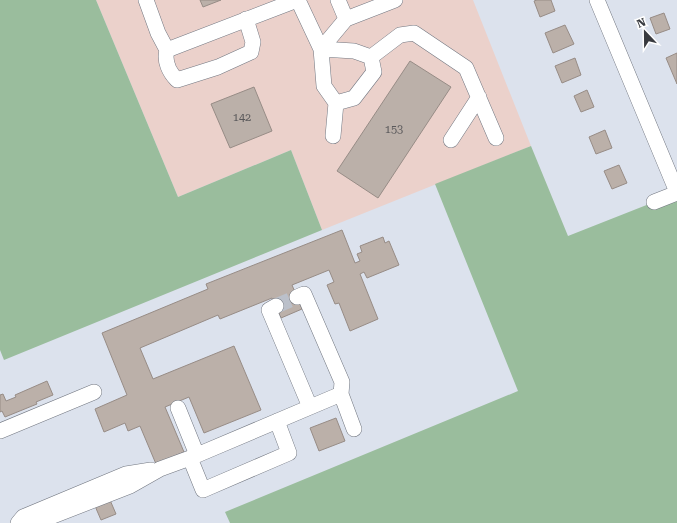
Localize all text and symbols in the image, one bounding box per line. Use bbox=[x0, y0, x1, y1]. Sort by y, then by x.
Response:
north arrow bbox=[625, 12, 665, 52]
text: N bbox=[635, 15, 648, 31]
house number: 142 bbox=[233, 111, 251, 124]
house number: 153 bbox=[385, 123, 403, 136]

